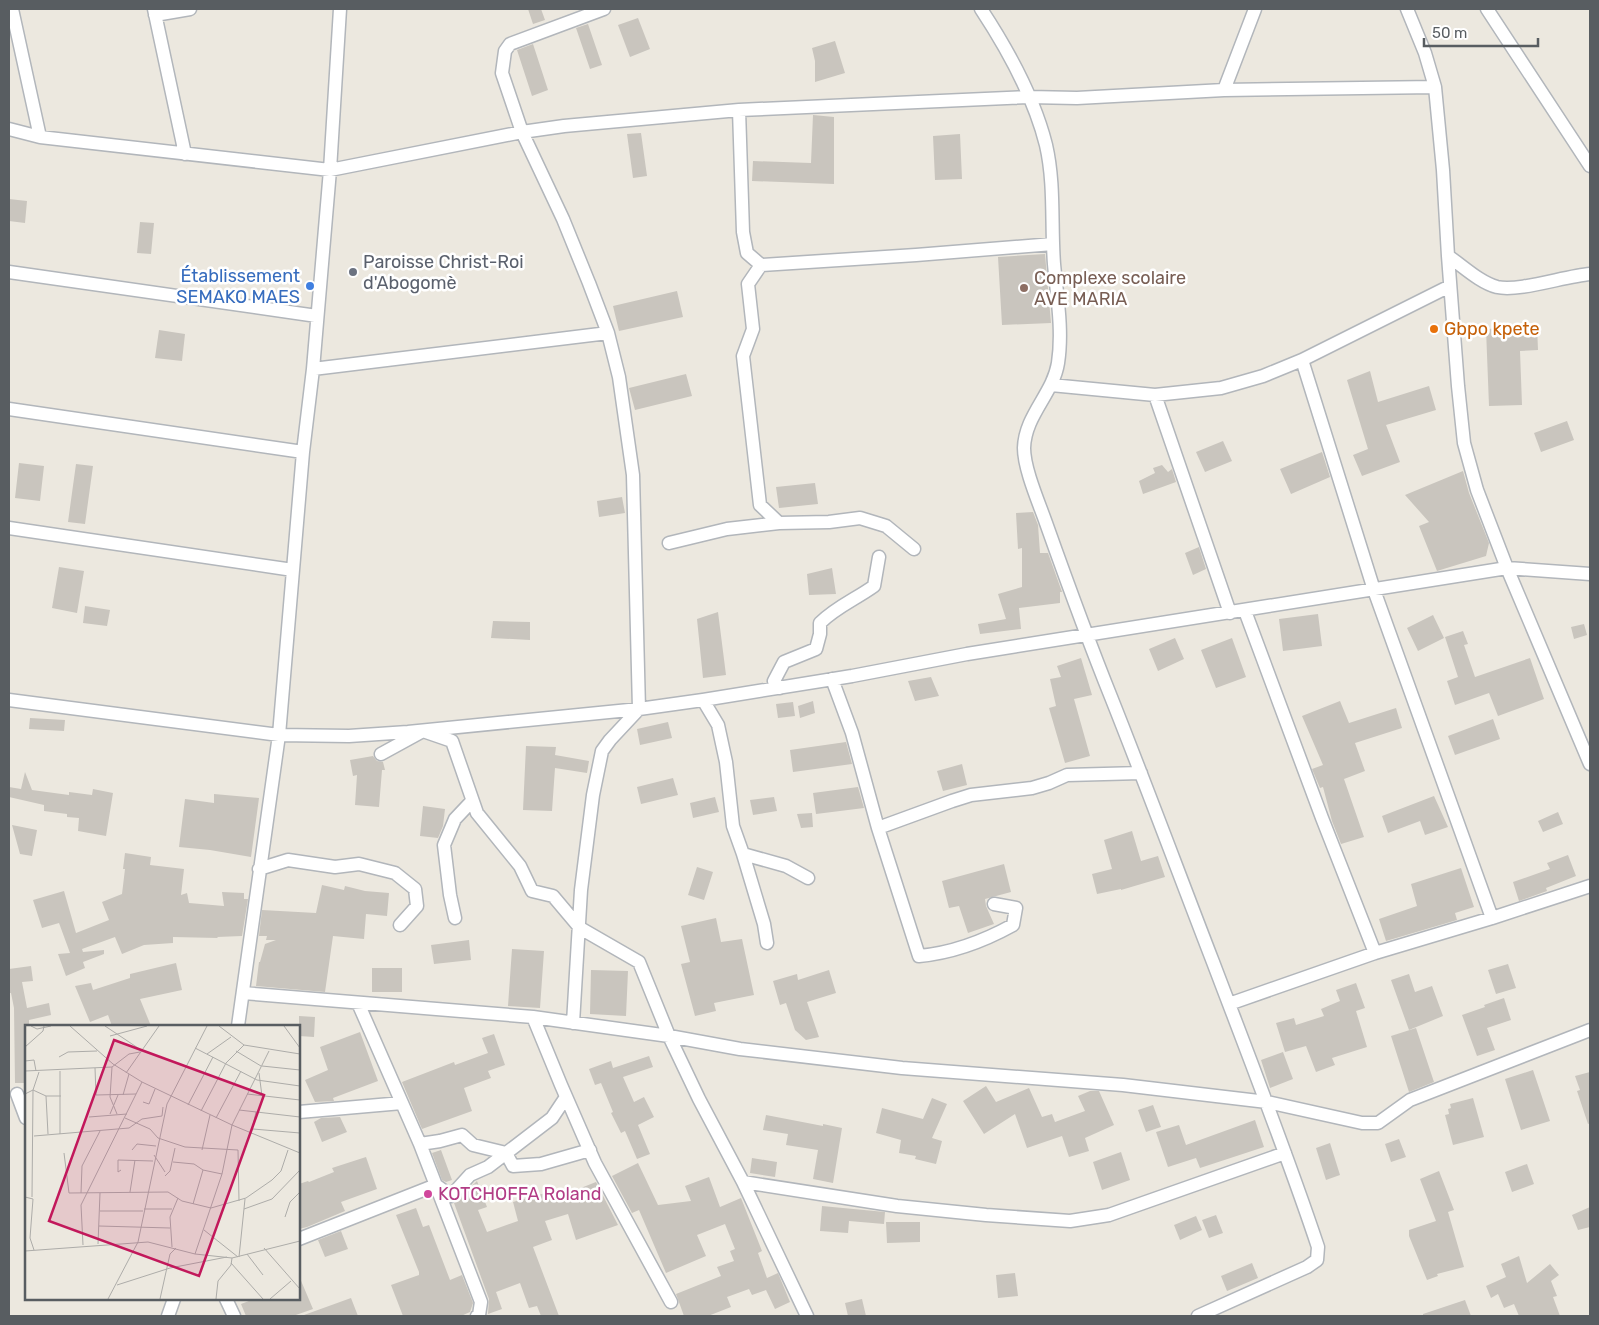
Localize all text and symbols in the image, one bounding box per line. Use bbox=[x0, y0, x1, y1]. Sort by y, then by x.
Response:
scale bar bbox=[1424, 15, 1538, 47]
text: 50 m bbox=[1432, 24, 1467, 42]
place label: Paroisse Christ-Roi d'Abogomè bbox=[363, 251, 524, 294]
place label: Établissement SEMAKO MAES bbox=[176, 265, 300, 308]
marker: Paroisse Christ-Roi d'Abogomè bbox=[347, 266, 359, 278]
place label: Complexe scolaire AVE MARIA bbox=[1034, 267, 1186, 310]
marker: Établissement SEMAKO MAES bbox=[304, 280, 316, 292]
marker: Complexe scolaire AVE MARIA bbox=[1018, 282, 1030, 294]
place label: Gbpo kpete bbox=[1444, 318, 1540, 340]
marker: Gbpo kpete bbox=[1428, 323, 1440, 335]
inset map bbox=[25, 1025, 300, 1300]
place label: KOTCHOFFA Roland bbox=[438, 1183, 601, 1205]
marker: KOTCHOFFA Roland bbox=[422, 1188, 434, 1200]

